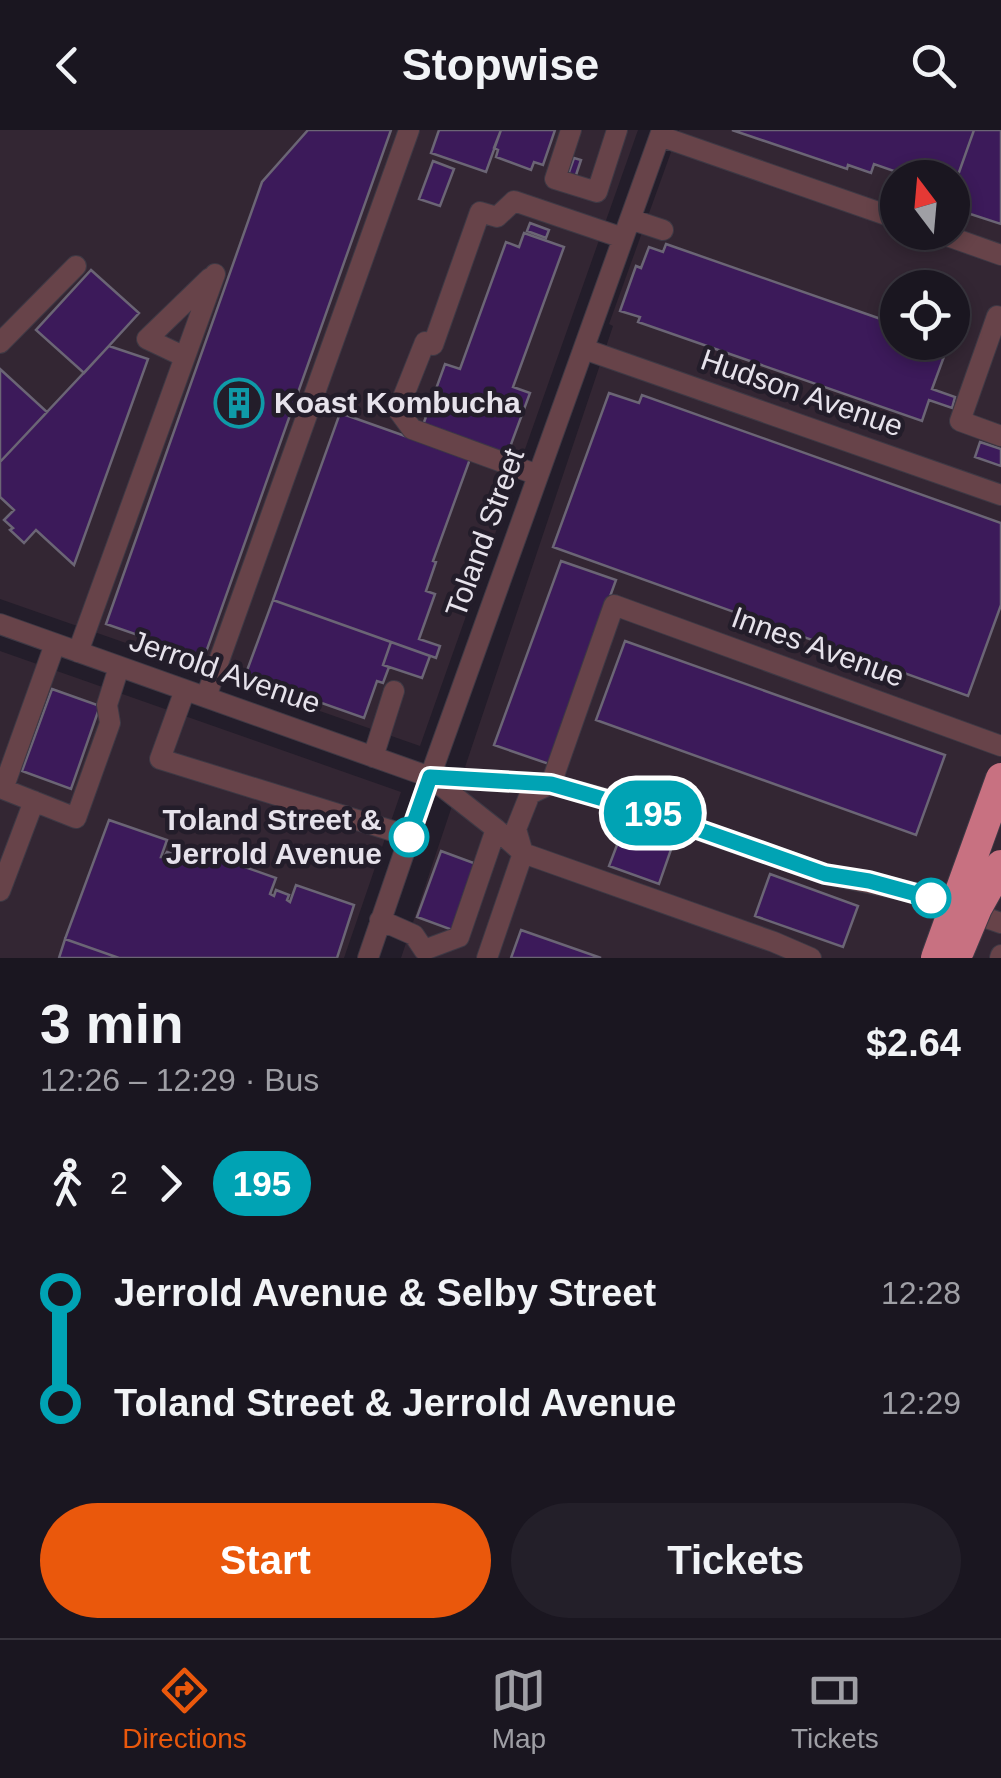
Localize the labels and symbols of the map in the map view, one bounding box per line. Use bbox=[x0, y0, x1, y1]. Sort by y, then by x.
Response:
north arrow bbox=[880, 160, 970, 250]
street label: Hudson Avenue bbox=[697, 343, 907, 443]
building icon: Koast Kombucha bbox=[213, 377, 265, 429]
place label: Koast Kombucha bbox=[274, 386, 521, 419]
street label: Toland Street bbox=[439, 444, 530, 622]
street label: Innes Avenue bbox=[727, 600, 909, 693]
street label: Jerrold Avenue bbox=[125, 623, 325, 720]
line badge: 195 bbox=[596, 780, 710, 846]
place label: Toland Street & Jerrold Avenue bbox=[163, 803, 382, 870]
marker: Toland Street & Jerrold Avenue bbox=[390, 818, 428, 856]
unlabelled marker bbox=[912, 879, 950, 917]

